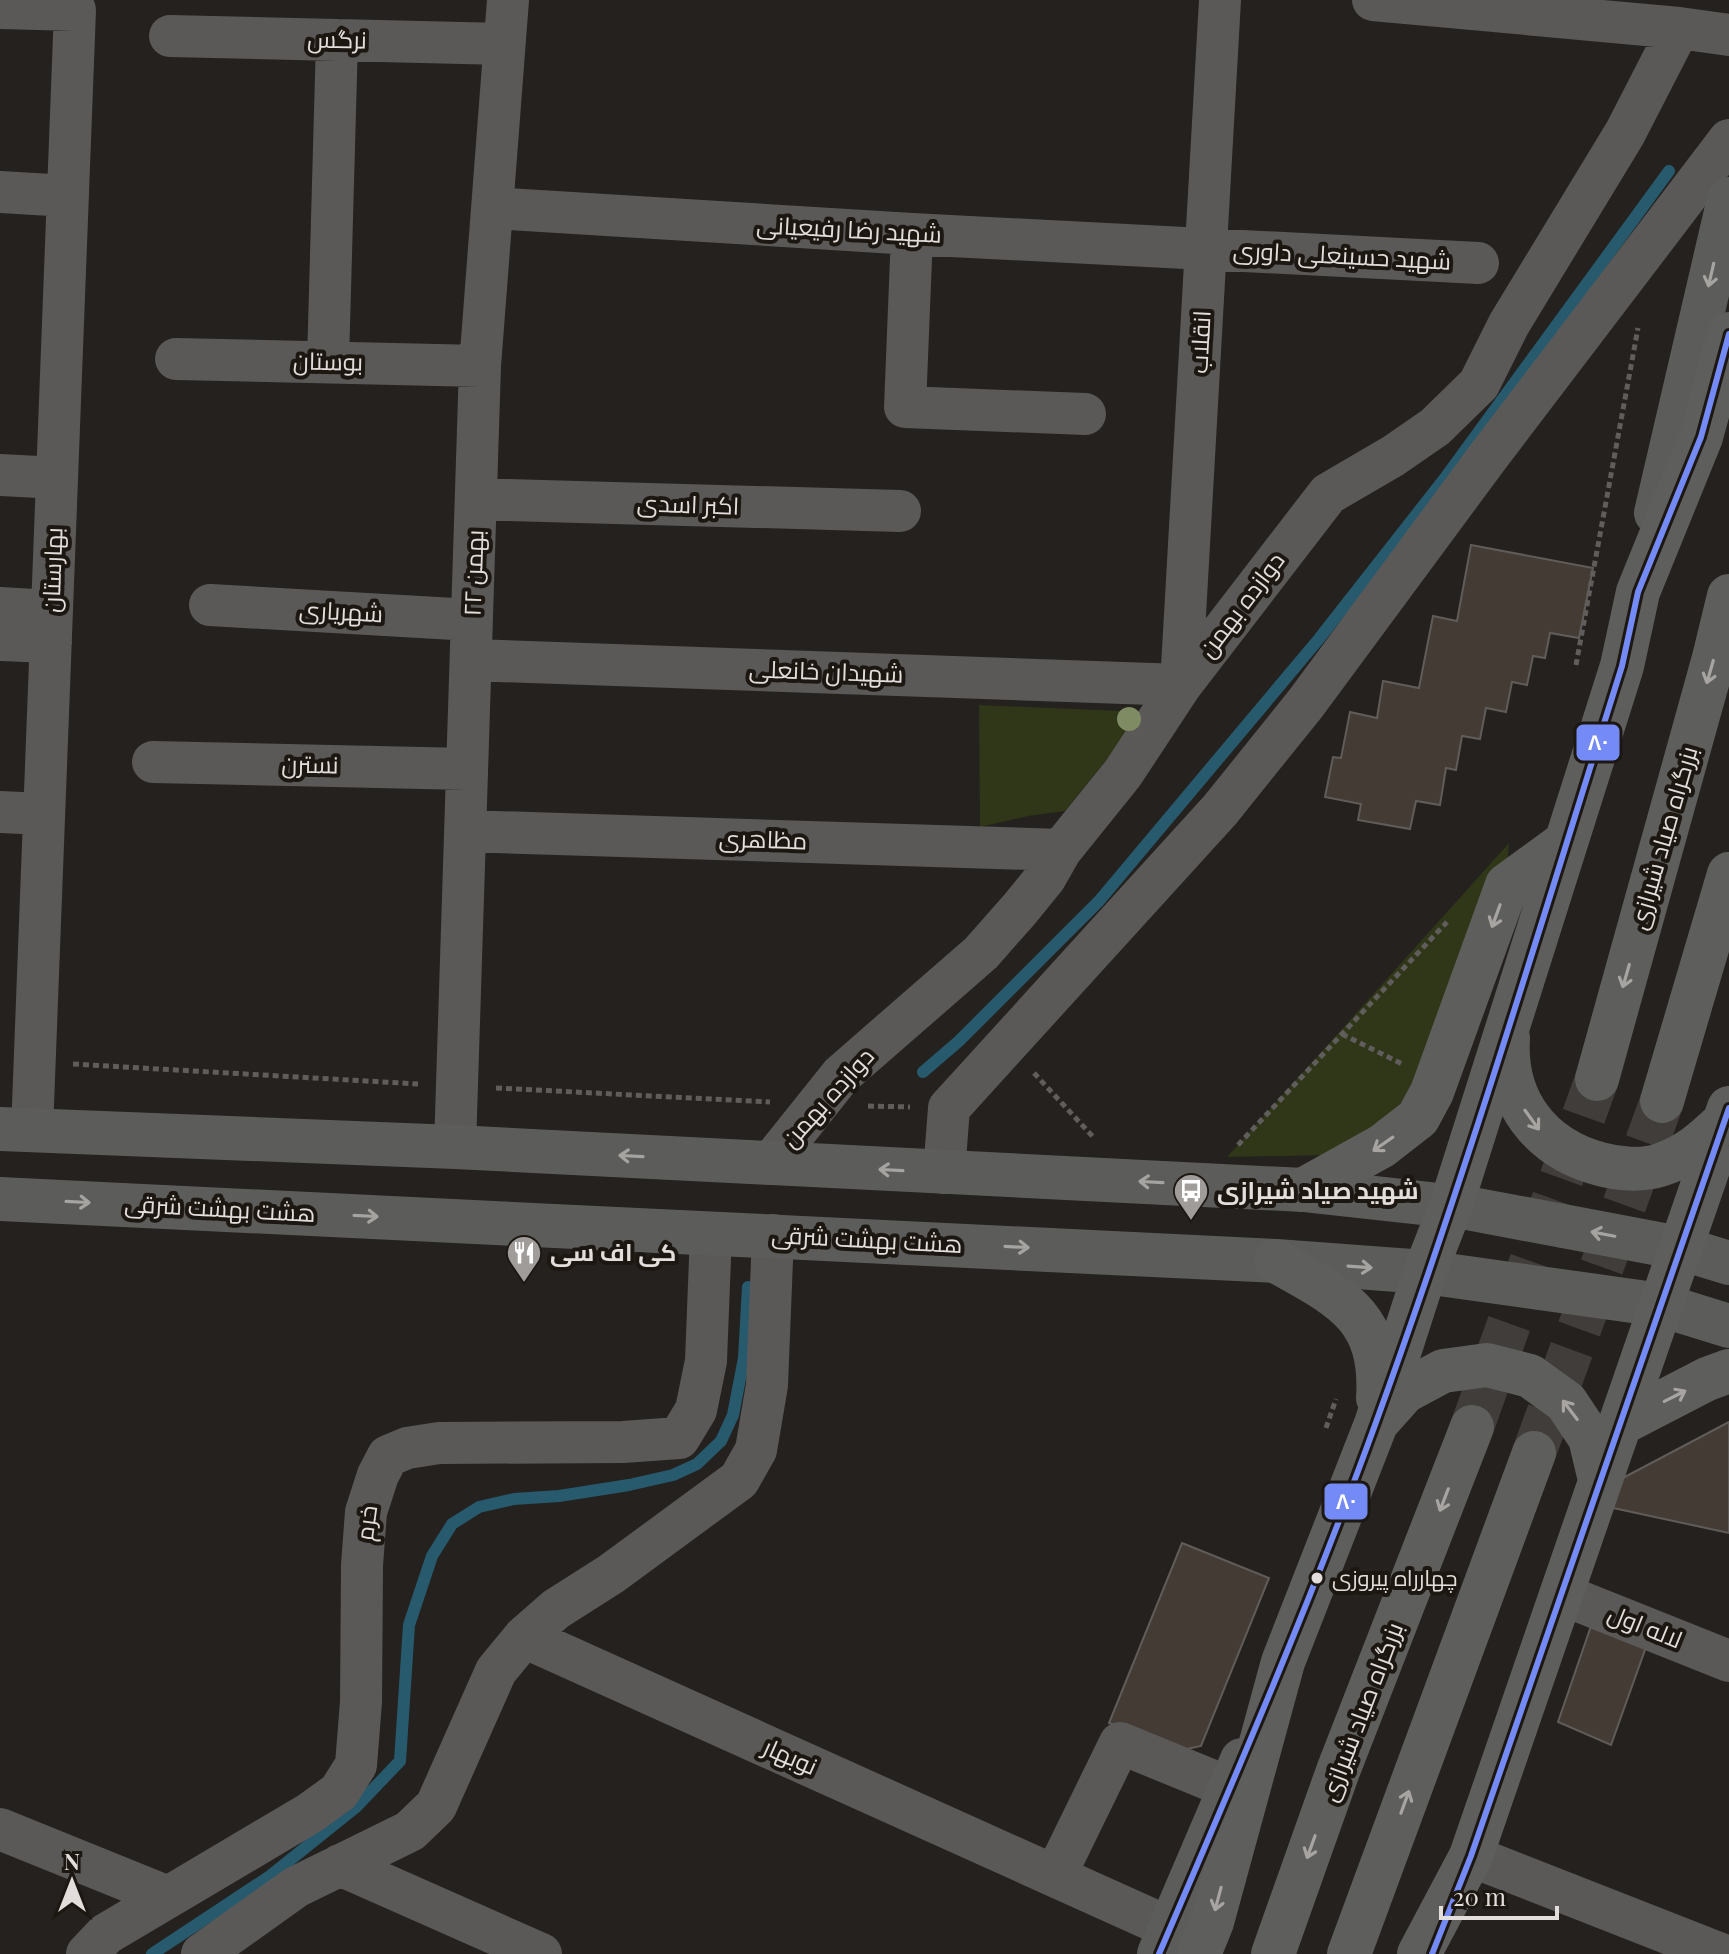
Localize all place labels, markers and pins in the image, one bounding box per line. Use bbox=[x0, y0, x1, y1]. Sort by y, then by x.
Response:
bus stop icon: شهید صیاد شیرازی bbox=[1172, 1172, 1210, 1222]
place label: شهید صیاد شیرازی bbox=[1217, 1173, 1419, 1205]
restaurant icon: کی اف سی bbox=[505, 1234, 543, 1284]
place label: کی اف سی bbox=[550, 1235, 676, 1267]
place label: چهارراه پیروزی bbox=[1332, 1562, 1457, 1593]
marker: چهارراه پیروزی bbox=[1309, 1570, 1325, 1586]

